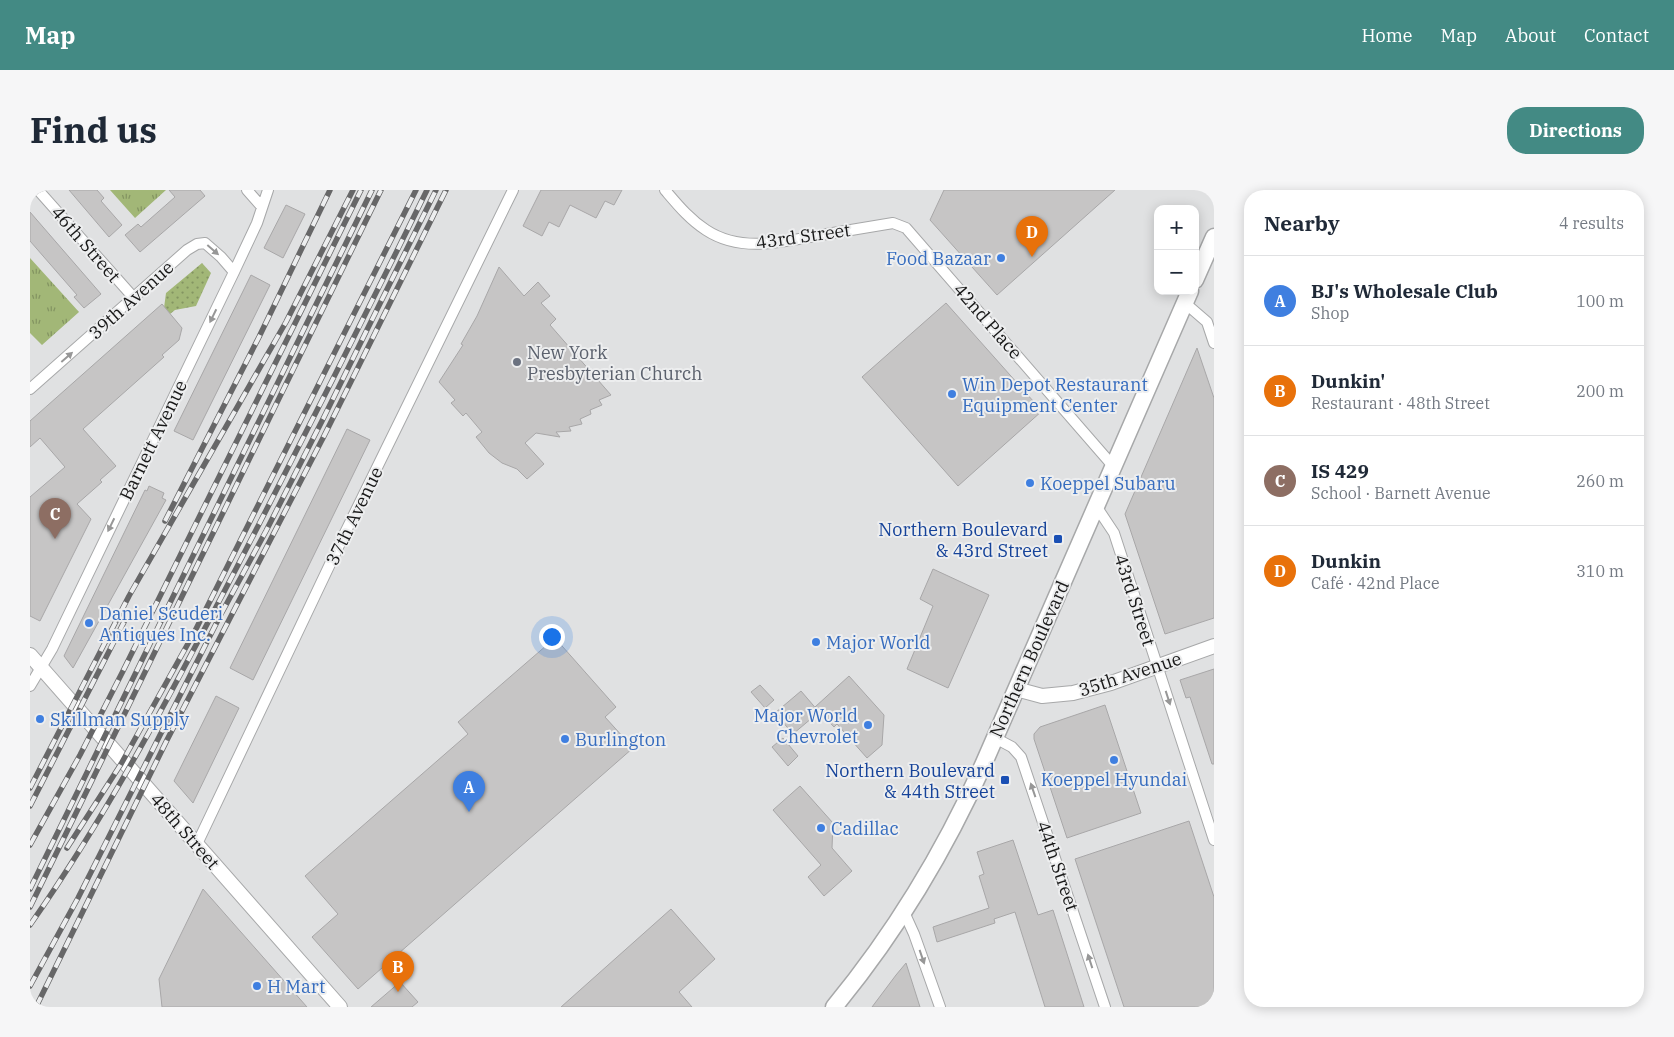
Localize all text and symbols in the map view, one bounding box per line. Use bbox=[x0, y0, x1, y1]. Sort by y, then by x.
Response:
text: Map bbox=[25, 19, 75, 51]
text: Home bbox=[1361, 24, 1413, 47]
text: Map bbox=[1441, 24, 1477, 47]
text: About bbox=[1505, 24, 1556, 47]
text: Contact bbox=[1584, 24, 1649, 47]
text: Find us bbox=[30, 107, 157, 153]
button: Directions bbox=[1507, 107, 1644, 154]
street label: 46th Street bbox=[47, 201, 125, 287]
map controls bbox=[1154, 205, 1199, 295]
button: + bbox=[1154, 205, 1199, 250]
text: Nearby bbox=[1264, 209, 1340, 237]
text: 4 results bbox=[1559, 213, 1624, 233]
pin: D bbox=[1016, 216, 1048, 257]
street label: 43rd Street bbox=[754, 218, 852, 254]
one-way arrow bbox=[207, 244, 219, 256]
place label: Food Bazaar bbox=[886, 247, 991, 270]
button: − bbox=[1154, 250, 1199, 295]
marker: Food Bazaar bbox=[995, 252, 1007, 264]
street label: 39th Avenue bbox=[84, 256, 178, 344]
street label: 42nd Place bbox=[949, 278, 1027, 364]
text: BJ's Wholesale Club bbox=[1311, 279, 1498, 303]
text: A bbox=[1274, 291, 1286, 311]
text: 100 m bbox=[1576, 291, 1624, 311]
text: Shop bbox=[1311, 303, 1349, 323]
one-way arrow bbox=[209, 309, 217, 323]
place label: New York Presbyterian Church bbox=[527, 341, 703, 385]
one-way arrow bbox=[60, 351, 72, 363]
marker: New York Presbyterian Church bbox=[511, 356, 523, 368]
text: Dunkin' bbox=[1311, 369, 1385, 393]
place label: Win Depot Restaurant Equipment Center bbox=[962, 373, 1148, 417]
street label: Barnett Avenue bbox=[114, 376, 192, 504]
text: B bbox=[1274, 381, 1286, 401]
text: 200 m bbox=[1576, 381, 1624, 401]
marker: Win Depot Restaurant Equipment Center bbox=[946, 388, 958, 400]
text: Restaurant · 48th Street bbox=[1311, 393, 1490, 413]
text: IS 429 bbox=[1311, 459, 1369, 483]
street label: 37th Avenue bbox=[320, 463, 388, 569]
text: C bbox=[1275, 471, 1285, 491]
text: 260 m bbox=[1576, 471, 1624, 491]
place label: Koeppel Subaru bbox=[1040, 472, 1176, 495]
marker: Koeppel Subaru bbox=[1024, 477, 1036, 489]
text: School · Barnett Avenue bbox=[1311, 483, 1491, 503]
pin: C bbox=[39, 498, 71, 539]
one-way arrow bbox=[107, 518, 115, 533]
place label: Northern Boulevard & 43rd Street bbox=[878, 518, 1048, 562]
marker: Northern Boulevard & 43rd Street bbox=[1052, 533, 1064, 545]
text: Dunkin bbox=[1311, 549, 1381, 573]
street label: 43rd Street bbox=[1109, 551, 1161, 649]
text: D bbox=[1274, 561, 1286, 581]
text: 310 m bbox=[1576, 561, 1624, 581]
text: Café · 42nd Place bbox=[1311, 573, 1440, 593]
street label: Northern Boulevard bbox=[984, 577, 1074, 741]
place label: Daniel Scuderi Antiques Inc. bbox=[99, 602, 224, 646]
marker: Daniel Scuderi Antiques Inc. bbox=[83, 617, 95, 629]
your location bbox=[539, 624, 565, 650]
place label: Major World bbox=[826, 631, 930, 654]
marker: Major World bbox=[810, 636, 822, 648]
street label: 35th Avenue bbox=[1076, 647, 1184, 701]
one-way arrow bbox=[1164, 691, 1172, 706]
place label: Major World Chevrolet bbox=[754, 704, 858, 748]
place label: Skillman Supply bbox=[50, 708, 189, 731]
marker: Skillman Supply bbox=[34, 713, 46, 725]
marker: Major World Chevrolet bbox=[862, 719, 874, 731]
place label: Burlington bbox=[575, 728, 666, 751]
marker: Burlington bbox=[559, 733, 571, 745]
marker: Koeppel Hyundai bbox=[1108, 754, 1120, 766]
place label: Northern Boulevard & 44th Street bbox=[825, 759, 995, 803]
place label: Koeppel Hyundai bbox=[1041, 768, 1188, 791]
pin: A bbox=[453, 771, 485, 812]
marker: Northern Boulevard & 44th Street bbox=[999, 774, 1011, 786]
one-way arrow bbox=[1028, 782, 1036, 797]
street label: 48th Street bbox=[146, 788, 224, 874]
place label: Cadillac bbox=[831, 817, 899, 840]
street label: 44th Street bbox=[1032, 818, 1084, 914]
marker: Cadillac bbox=[815, 822, 827, 834]
one-way arrow bbox=[919, 949, 926, 964]
pin: B bbox=[382, 951, 414, 992]
one-way arrow bbox=[1085, 953, 1093, 968]
place label: H Mart bbox=[267, 975, 325, 998]
marker: H Mart bbox=[251, 980, 263, 992]

